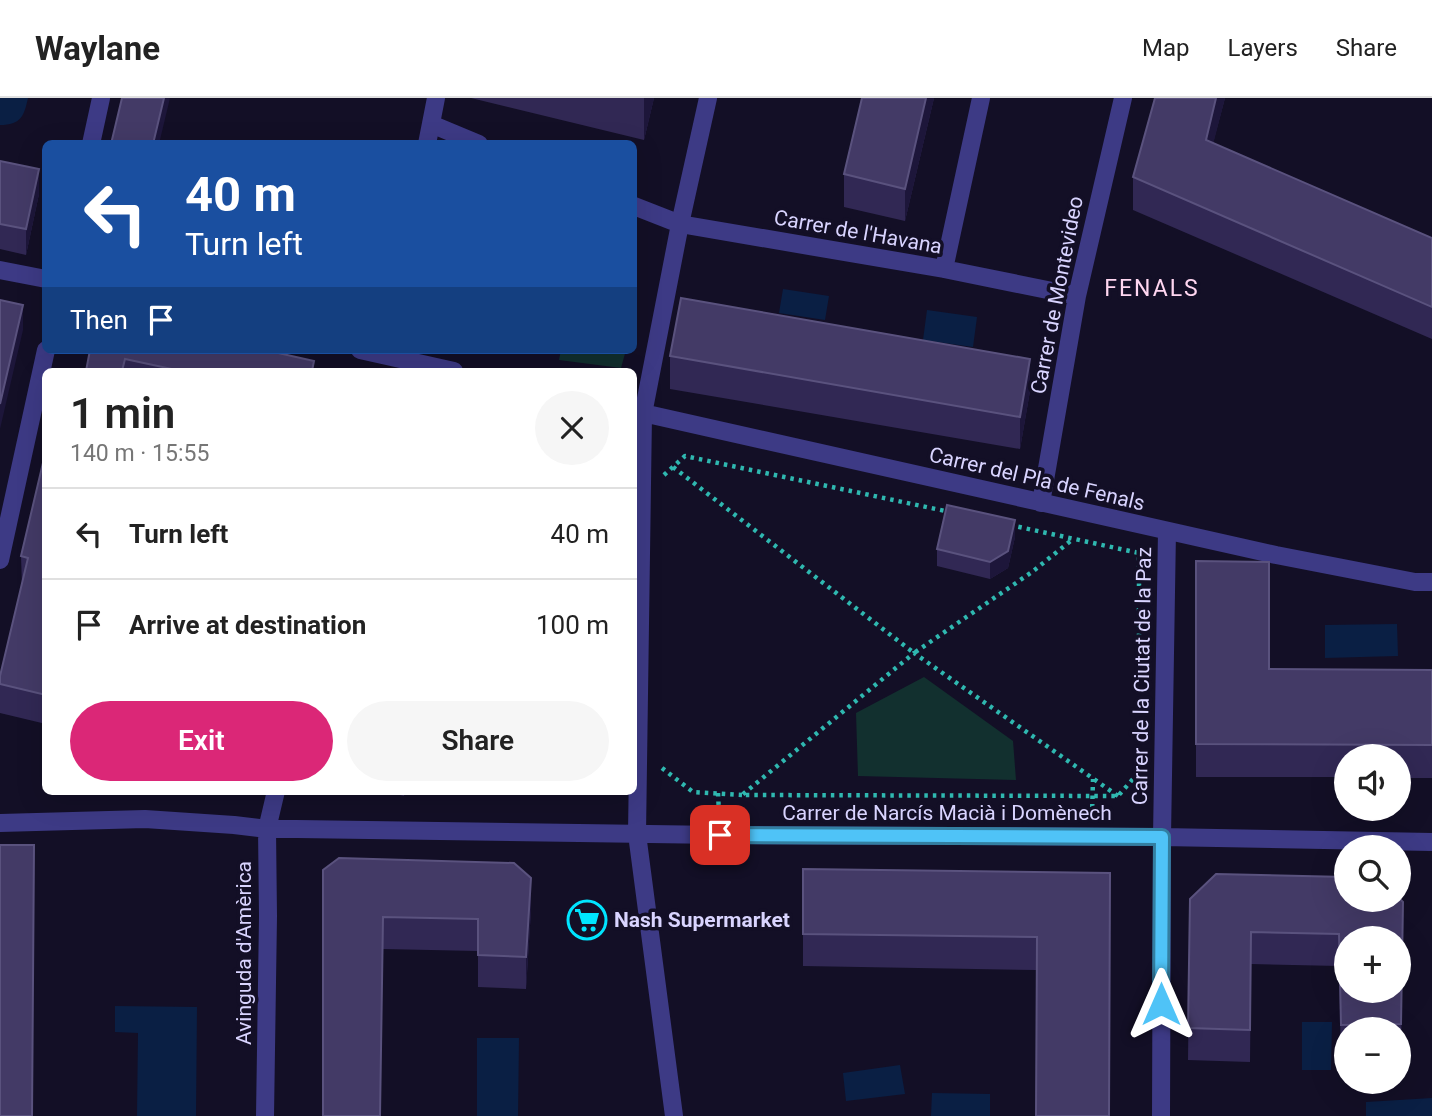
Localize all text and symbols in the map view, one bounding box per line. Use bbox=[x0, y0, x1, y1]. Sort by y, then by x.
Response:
text: Waylane bbox=[35, 29, 160, 68]
text: Map bbox=[1142, 34, 1190, 62]
text: Layers bbox=[1228, 34, 1298, 62]
text: Share bbox=[1336, 34, 1397, 62]
text: 40 m bbox=[185, 166, 296, 223]
icon: left bbox=[70, 168, 161, 259]
street label: Carrer de Montevideo bbox=[1026, 194, 1088, 396]
street label: Carrer de l'Havana bbox=[772, 205, 944, 259]
text: Turn left bbox=[185, 225, 303, 263]
district label: FENALS bbox=[1104, 275, 1200, 302]
icon: arrive bbox=[142, 301, 180, 339]
text: Then bbox=[70, 305, 128, 335]
text: 1 min bbox=[70, 389, 175, 438]
button: close bbox=[535, 391, 609, 465]
text: 140 m · 15:55 bbox=[70, 440, 209, 467]
street label: Carrer del Pla de Fenals bbox=[927, 442, 1147, 516]
icon: left bbox=[70, 515, 108, 553]
text: Turn left bbox=[129, 519, 228, 549]
text: 40 m bbox=[551, 519, 609, 549]
street label: Carrer de la Ciutat de la Paz bbox=[1128, 547, 1156, 805]
icon: arrive bbox=[70, 606, 108, 644]
text: Arrive at destination bbox=[129, 610, 366, 640]
text: 100 m bbox=[536, 610, 609, 640]
button: Exit bbox=[70, 701, 333, 781]
button: Share bbox=[347, 701, 609, 781]
map controls bbox=[1334, 744, 1411, 1094]
button: sound bbox=[1334, 744, 1411, 821]
street label: Carrer de Narcís Macià i Domènech bbox=[782, 801, 1112, 825]
pin bbox=[690, 805, 750, 865]
icon: arrive bbox=[701, 816, 739, 854]
button: search bbox=[1334, 835, 1411, 912]
street label: Avinguda d'Amèrica bbox=[232, 861, 256, 1045]
supermarket icon: Nash Supermarket bbox=[566, 899, 608, 941]
place label: Nash Supermarket bbox=[614, 908, 790, 932]
button: + bbox=[1334, 926, 1411, 1003]
position arrow bbox=[1124, 967, 1198, 1041]
button: − bbox=[1334, 1017, 1411, 1094]

